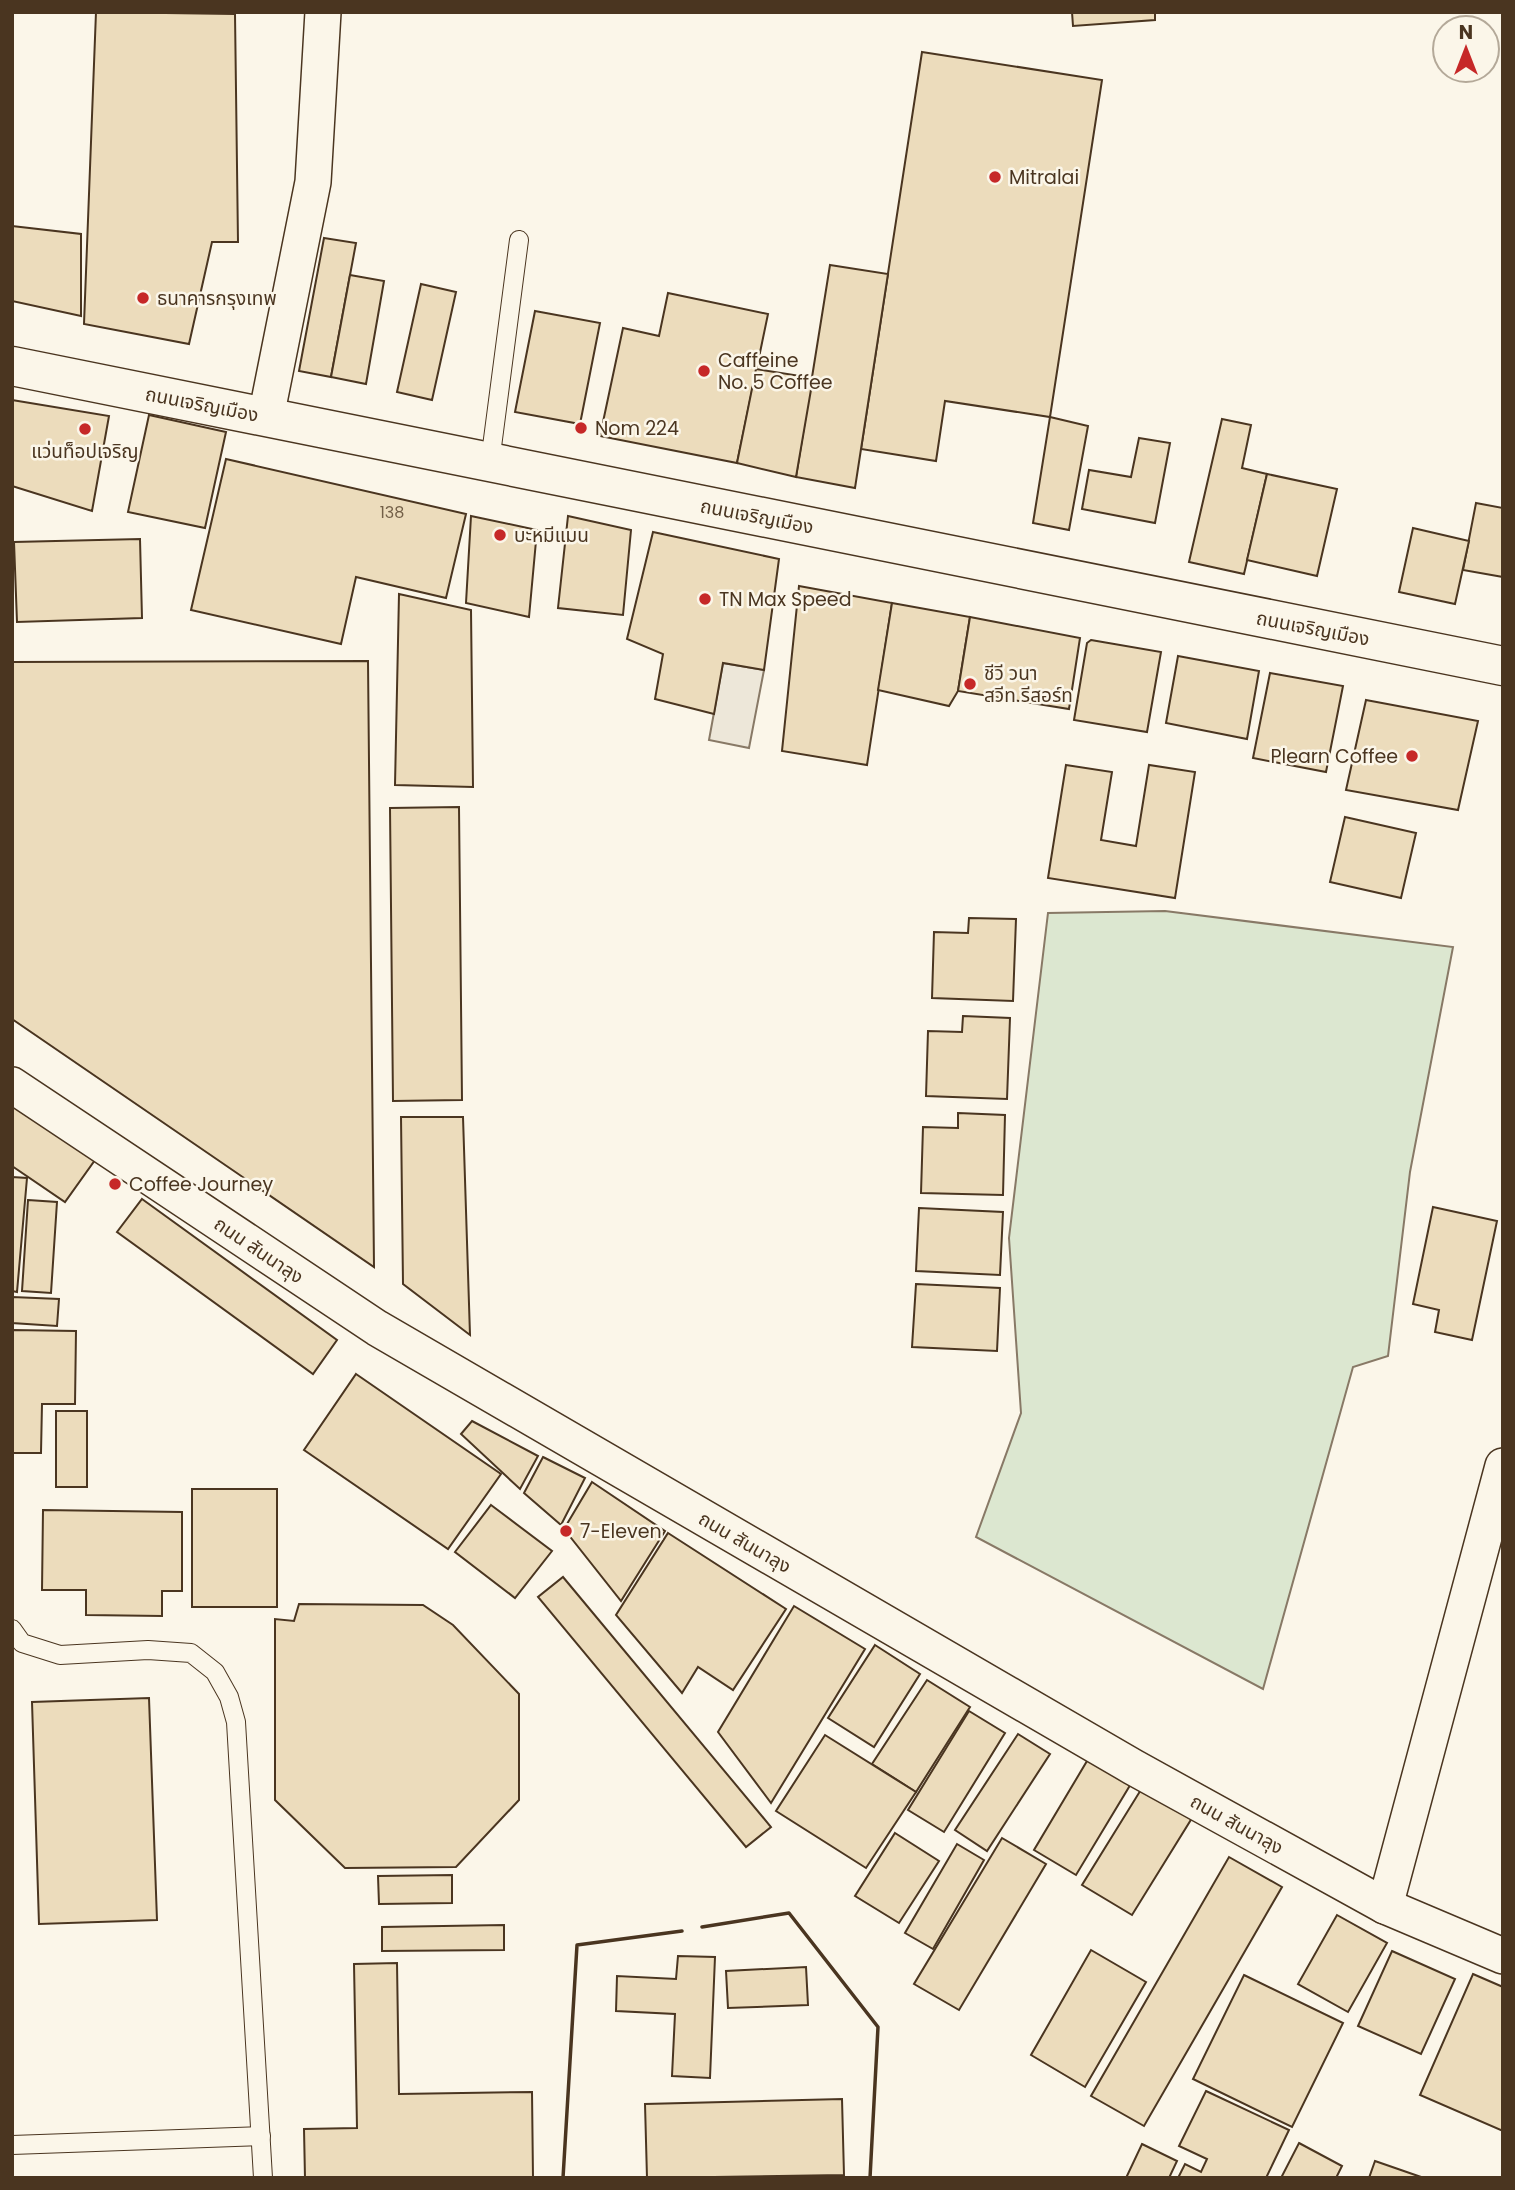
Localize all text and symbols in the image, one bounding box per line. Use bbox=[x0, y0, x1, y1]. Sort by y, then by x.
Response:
north arrow bbox=[1431, 14, 1501, 84]
text: N bbox=[1459, 19, 1473, 46]
place label: Mitralai bbox=[1009, 164, 1079, 191]
marker: Mitralai bbox=[987, 169, 1003, 185]
place label: ธนาคารกรุงเทพ bbox=[157, 285, 277, 312]
marker: ธนาคารกรุงเทพ bbox=[135, 290, 151, 306]
place label: Caffeine No. 5 Coffee bbox=[718, 347, 832, 396]
marker: Caffeine No. 5 Coffee bbox=[696, 363, 712, 379]
street label: ถนนเจริญเมือง bbox=[143, 380, 261, 429]
place label: Nom 224 bbox=[595, 415, 679, 442]
marker: Nom 224 bbox=[573, 420, 589, 436]
marker: แว่นท็อปเจริญ bbox=[77, 421, 93, 437]
place label: แว่นท็อปเจริญ bbox=[31, 438, 139, 465]
street label: ถนนเจริญเมือง bbox=[698, 492, 816, 541]
house number: 138 bbox=[380, 501, 404, 524]
place label: บะหมีแมน bbox=[514, 522, 589, 549]
marker: บะหมีแมน bbox=[492, 527, 508, 543]
place label: TN Max Speed bbox=[719, 586, 852, 613]
marker: TN Max Speed bbox=[697, 591, 713, 607]
street label: ถนนเจริญเมือง bbox=[1254, 604, 1372, 653]
place label: ชีวี วนา สวีท รีสอร์ท bbox=[984, 660, 1073, 709]
marker: ชีวี วนา สวีท รีสอร์ท bbox=[962, 676, 978, 692]
place label: Plearn Coffee bbox=[1270, 743, 1398, 770]
marker: Plearn Coffee bbox=[1404, 748, 1420, 764]
place label: Coffee Journey bbox=[129, 1171, 273, 1198]
marker: Coffee Journey bbox=[107, 1176, 123, 1192]
street label: ถนน สันนาลุง bbox=[209, 1210, 309, 1290]
street label: ถนน สันนาลุง bbox=[694, 1505, 796, 1580]
place label: 7-Eleven bbox=[580, 1518, 662, 1545]
marker: 7-Eleven bbox=[558, 1523, 574, 1539]
street label: ถนน สันนาลุง bbox=[1185, 1788, 1288, 1861]

